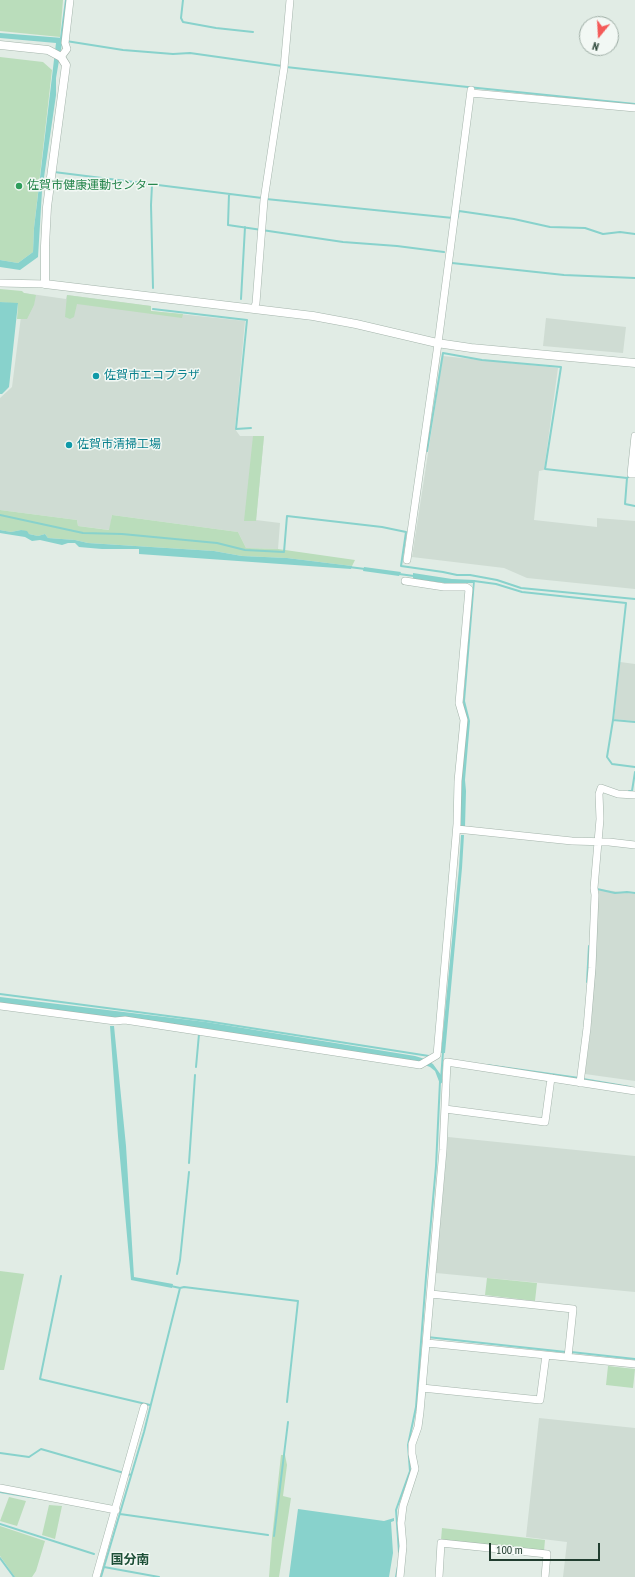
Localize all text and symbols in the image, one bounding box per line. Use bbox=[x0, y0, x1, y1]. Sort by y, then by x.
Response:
north arrow bbox=[579, 16, 619, 56]
text: N bbox=[591, 39, 601, 54]
place label: 佐賀市健康運動センター bbox=[27, 179, 159, 193]
marker: 佐賀市健康運動センター bbox=[14, 181, 24, 191]
place label: 佐賀市エコプラザ bbox=[104, 369, 200, 383]
marker: 佐賀市エコプラザ bbox=[91, 371, 101, 381]
place label: 佐賀市清掃工場 bbox=[77, 438, 161, 452]
marker: 佐賀市清掃工場 bbox=[64, 440, 74, 450]
scale bar bbox=[491, 1535, 602, 1561]
text: 100 m bbox=[496, 1542, 523, 1557]
district label: 国分南 bbox=[111, 1552, 149, 1568]

